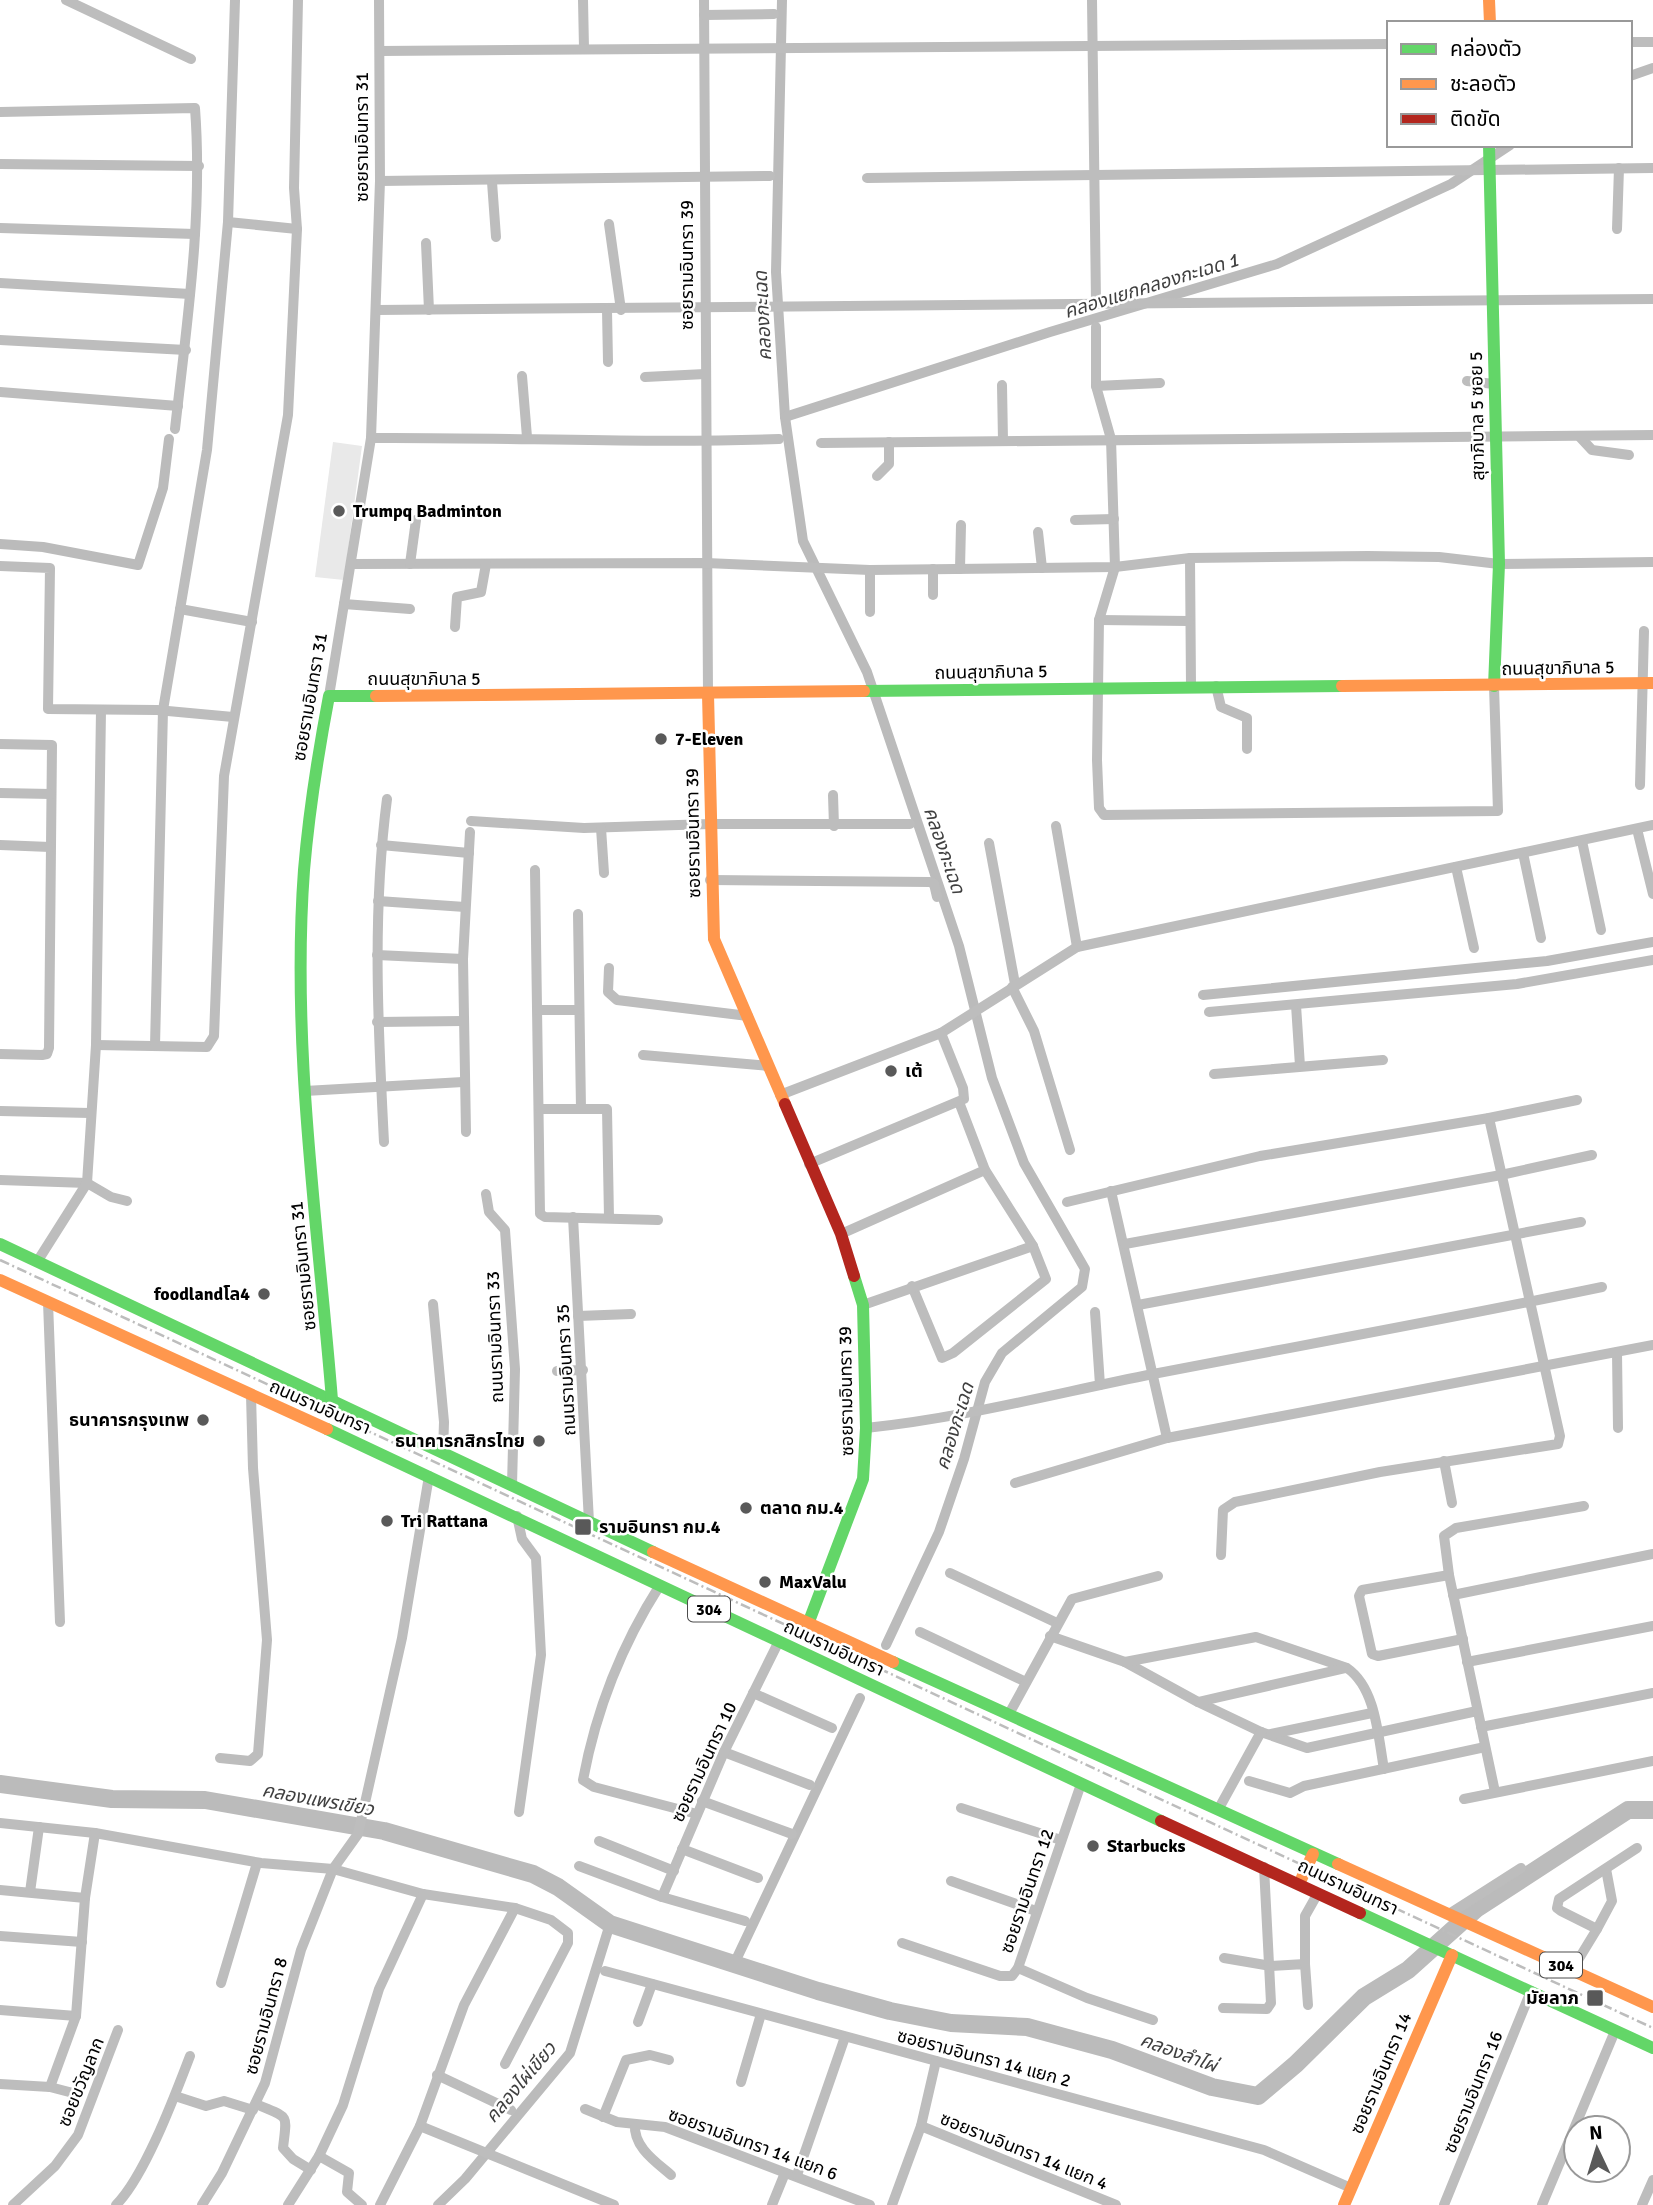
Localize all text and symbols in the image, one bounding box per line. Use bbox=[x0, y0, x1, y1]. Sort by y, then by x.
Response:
legend bbox=[1387, 21, 1632, 147]
text: คล่องตัว bbox=[1450, 36, 1522, 62]
text: ชะลอตัว bbox=[1450, 71, 1516, 97]
street label: ซอยรามอินทรา 31 bbox=[351, 72, 373, 202]
text: ติดขัด bbox=[1450, 106, 1501, 132]
street label: ซอยรามอินทรา 39 bbox=[676, 200, 698, 330]
water label: คลองแยกคลองกะเฉด 1 bbox=[1061, 248, 1241, 324]
water label: คลองกะเฉด bbox=[749, 269, 777, 362]
street label: สุขาภิบาล 5 ซอย 5 bbox=[1465, 351, 1489, 481]
place label: Trumpq Badminton bbox=[353, 500, 502, 522]
marker: Trumpq Badminton bbox=[331, 503, 347, 519]
street label: ซอยรามอินทรา 31 bbox=[288, 631, 332, 763]
street label: ถนนสุขาภิบาล 5 bbox=[1501, 656, 1615, 680]
street label: ถนนสุขาภิบาล 5 bbox=[934, 660, 1048, 684]
street label: ถนนสุขาภิบาล 5 bbox=[367, 668, 481, 690]
place label: 7-Eleven bbox=[675, 728, 743, 750]
marker: 7-Eleven bbox=[653, 731, 669, 747]
street label: ซอยรามอินทรา 39 bbox=[681, 768, 705, 898]
water label: คลองกะเฉด bbox=[918, 804, 970, 898]
place label: เต้ bbox=[905, 1060, 923, 1082]
marker: เต้ bbox=[883, 1063, 899, 1079]
street label: ซอยรามอินทรา 31 bbox=[285, 1200, 321, 1332]
street label: ถนนรามอินทรา 33 bbox=[482, 1271, 508, 1403]
place label: foodlandโล4 bbox=[153, 1283, 250, 1305]
marker: foodlandโล4 bbox=[256, 1286, 272, 1302]
street label: ถนนรามอินทรา 35 bbox=[552, 1304, 580, 1436]
street label: ซอยรามอินทรา 39 bbox=[834, 1326, 858, 1456]
street label: ถนนรามอินทรา bbox=[266, 1375, 374, 1439]
water label: คลองกะเฉด bbox=[930, 1379, 980, 1473]
place label: ธนาคารกรุงเทพ bbox=[69, 1409, 189, 1431]
marker: ธนาคารกรุงเทพ bbox=[195, 1412, 211, 1428]
place label: ธนาคารกสิกรไทย bbox=[395, 1430, 525, 1452]
marker: ธนาคารกสิกรไทย bbox=[531, 1433, 547, 1449]
place label: ตลาด กม.4 bbox=[760, 1497, 844, 1519]
marker: ตลาด กม.4 bbox=[738, 1500, 754, 1516]
place label: Tri Rattana bbox=[401, 1510, 488, 1532]
marker: Tri Rattana bbox=[379, 1513, 395, 1529]
place label: รามอินทรา กม.4 bbox=[599, 1516, 721, 1538]
marker: รามอินทรา กม.4 bbox=[573, 1517, 593, 1537]
place label: MaxValu bbox=[779, 1571, 847, 1593]
marker: MaxValu bbox=[757, 1574, 773, 1590]
road number: 304 bbox=[688, 1596, 730, 1622]
street label: ถนนรามอินทรา bbox=[780, 1615, 888, 1681]
street label: ซอยรามอินทรา 10 bbox=[667, 1698, 741, 1826]
water label: คลองแพรเขียว bbox=[260, 1778, 376, 1822]
street label: ซอยรามอินทรา 12 bbox=[995, 1826, 1059, 1956]
place label: Starbucks bbox=[1107, 1835, 1186, 1857]
marker: Starbucks bbox=[1085, 1838, 1101, 1854]
street label: ถนนรามอินทรา bbox=[1294, 1854, 1402, 1920]
road number: 304 bbox=[1540, 1952, 1582, 1978]
street label: ซอยรามอินทรา 8 bbox=[240, 1955, 292, 2077]
place label: มัยลาภ bbox=[1526, 1987, 1579, 2009]
marker: มัยลาภ bbox=[1585, 1988, 1605, 2008]
street label: ซอยรามอินทรา 14 bbox=[1345, 2009, 1417, 2137]
street label: ซอยรามอินทรา 14 แยก 2 bbox=[895, 2024, 1073, 2092]
water label: คลองลำไผ่ bbox=[1137, 2028, 1223, 2079]
street label: ซอยรามอินทรา 16 bbox=[1438, 2028, 1508, 2156]
street label: ซอยขวัญลาก bbox=[53, 2034, 109, 2130]
water label: คลองไผ่เขียว bbox=[480, 2037, 562, 2128]
street label: ซอยรามอินทรา 14 แยก 6 bbox=[665, 2103, 841, 2185]
street label: ซอยรามอินทรา 14 แยก 4 bbox=[937, 2107, 1111, 2195]
north arrow bbox=[1562, 2114, 1632, 2184]
text: N bbox=[1588, 2121, 1603, 2145]

